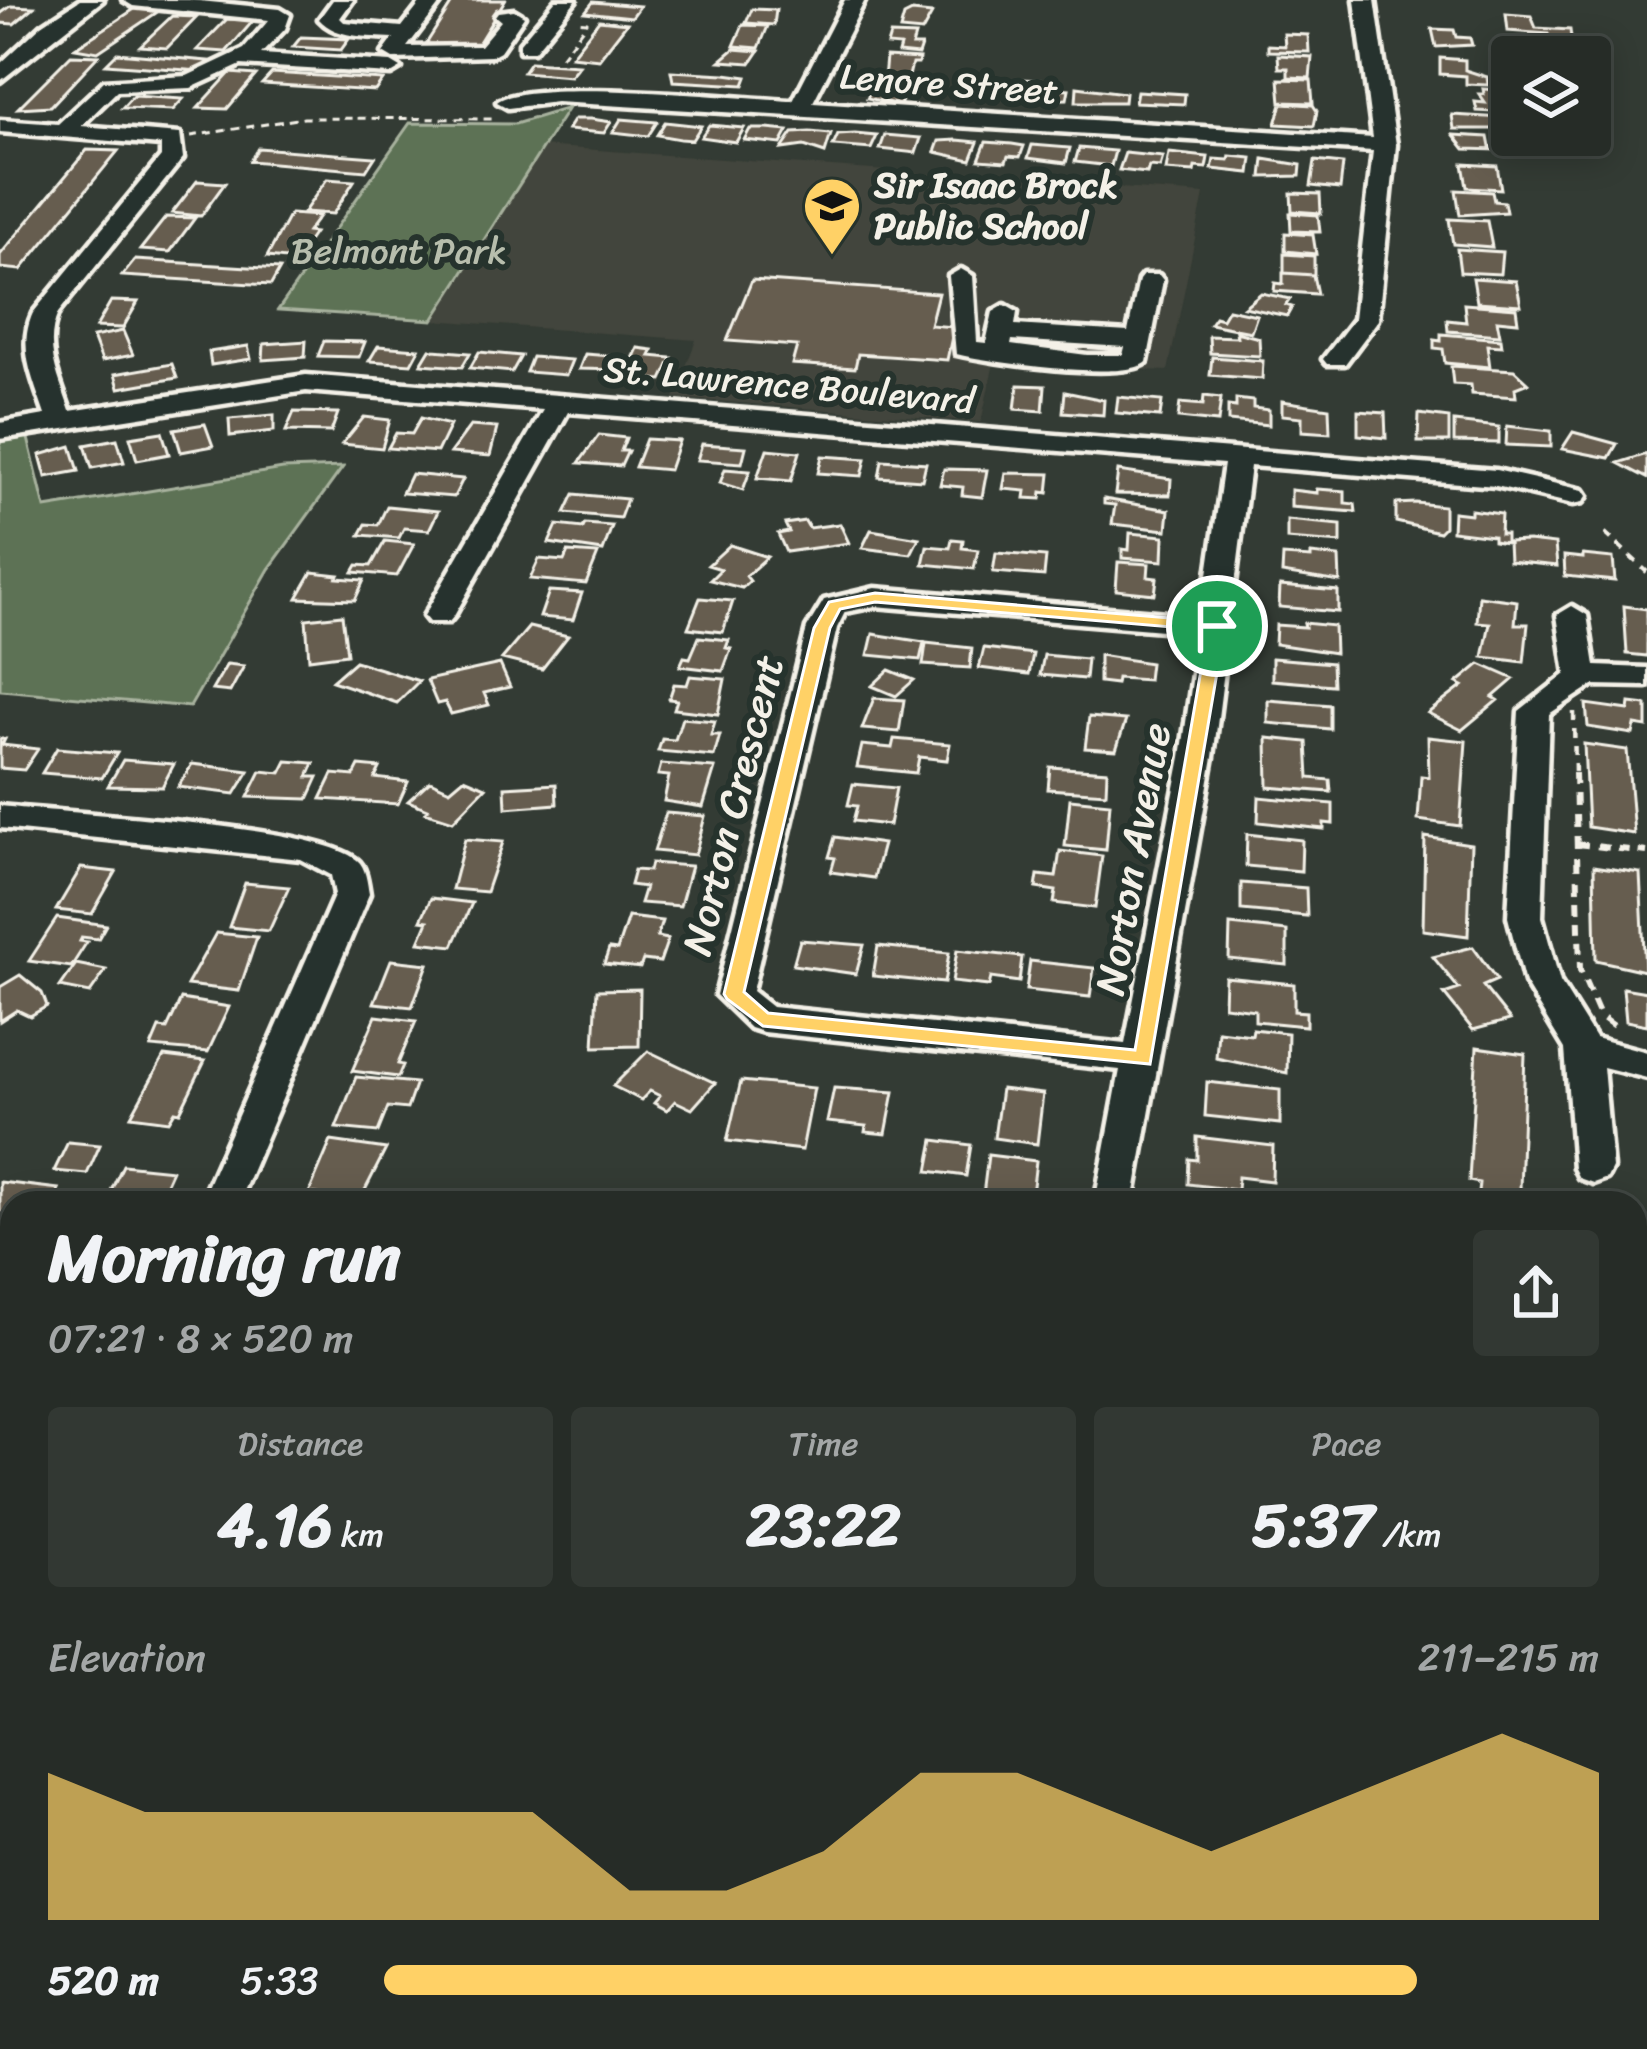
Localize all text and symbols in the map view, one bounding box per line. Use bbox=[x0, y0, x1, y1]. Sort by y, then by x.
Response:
map controls bbox=[1491, 36, 1611, 156]
button: layers bbox=[1491, 36, 1611, 156]
street label: Lenore Street bbox=[838, 44, 1060, 124]
place label: Sir Isaac Brock Public School bbox=[873, 153, 1118, 258]
school or university icon: Sir Isaac Brock Public School bbox=[801, 175, 863, 257]
park label: Belmont Park bbox=[291, 219, 507, 283]
street label: St. Lawrence Boulevard bbox=[601, 337, 979, 433]
pin bbox=[1166, 575, 1268, 677]
icon: arrive bbox=[1184, 593, 1250, 659]
street label: Norton Crescent bbox=[660, 647, 806, 963]
street label: Norton Avenue bbox=[1073, 717, 1193, 1001]
text: Morning run bbox=[48, 1200, 401, 1317]
button: share bbox=[1473, 1230, 1599, 1356]
text: 07:21 · 8 × 520 m bbox=[48, 1304, 353, 1373]
text: Distance bbox=[238, 1415, 363, 1473]
text: Time bbox=[789, 1415, 858, 1473]
text: Pace bbox=[1311, 1415, 1382, 1473]
text: 4.16 bbox=[217, 1473, 333, 1579]
text: 23:22 bbox=[746, 1473, 901, 1579]
text: 5:37 bbox=[1252, 1473, 1374, 1579]
text: km bbox=[333, 1506, 384, 1564]
text: /km bbox=[1374, 1506, 1441, 1564]
text: Elevation bbox=[48, 1623, 206, 1692]
text: 211–215 m bbox=[1418, 1623, 1599, 1692]
text: 520 m bbox=[48, 1946, 159, 2015]
text: 5:33 bbox=[240, 1946, 318, 2015]

